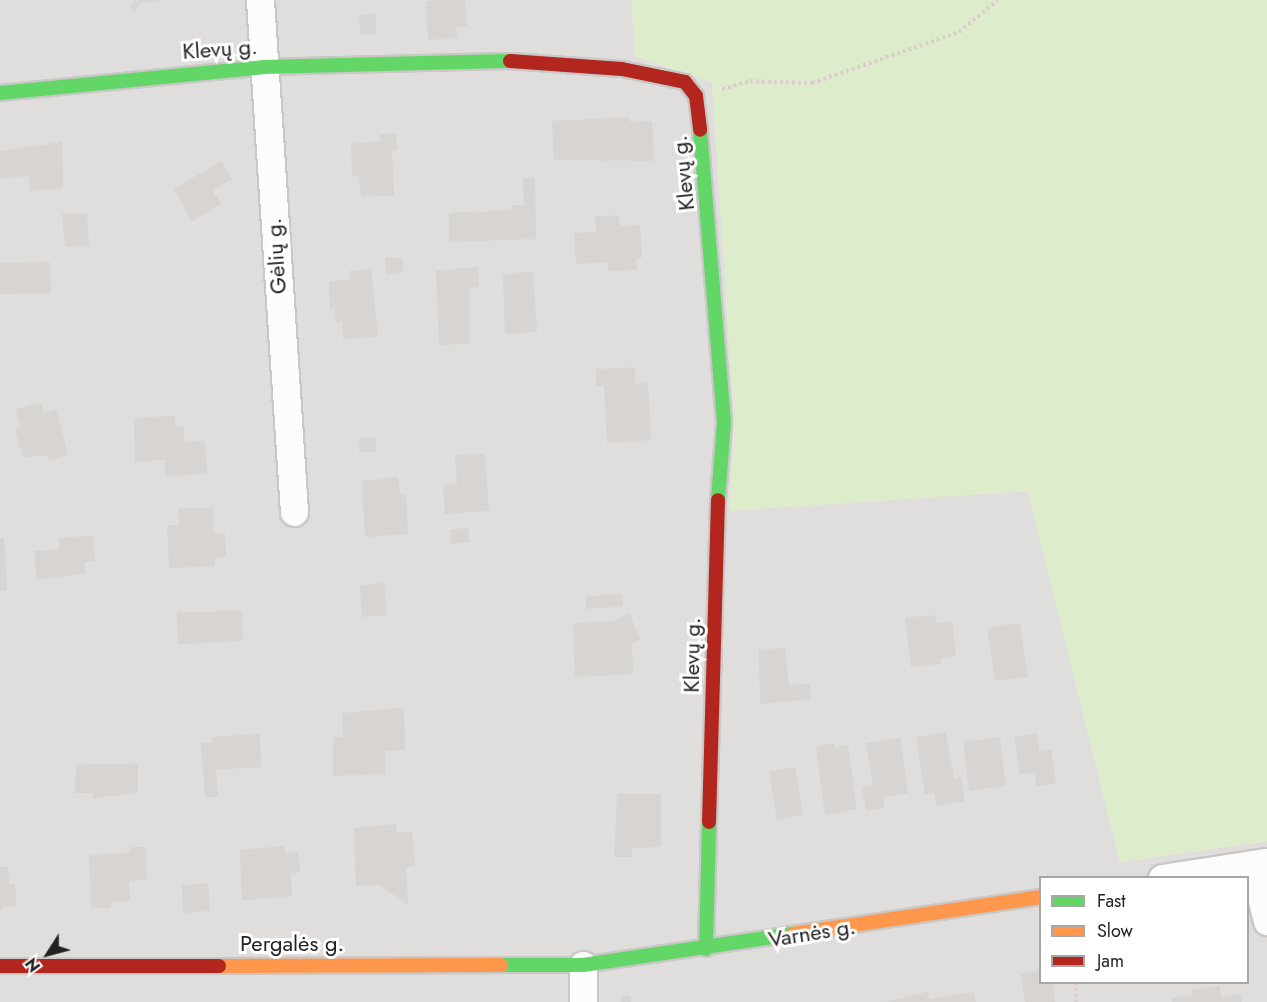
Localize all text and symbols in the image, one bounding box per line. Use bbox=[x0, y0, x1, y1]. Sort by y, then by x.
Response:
street label: Klevų g. bbox=[181, 33, 259, 65]
street label: Klevų g. bbox=[666, 134, 700, 212]
street label: Gėlių g. bbox=[260, 217, 292, 295]
street label: Klevų g. bbox=[678, 617, 706, 693]
legend bbox=[1039, 876, 1249, 984]
text: Fast bbox=[1097, 888, 1126, 914]
street label: Varnės g. bbox=[767, 913, 857, 953]
text: Slow bbox=[1097, 918, 1133, 944]
north arrow bbox=[18, 924, 78, 984]
street label: Pergalės g. bbox=[240, 931, 344, 957]
text: Jam bbox=[1097, 948, 1124, 974]
text: N bbox=[20, 953, 46, 977]

